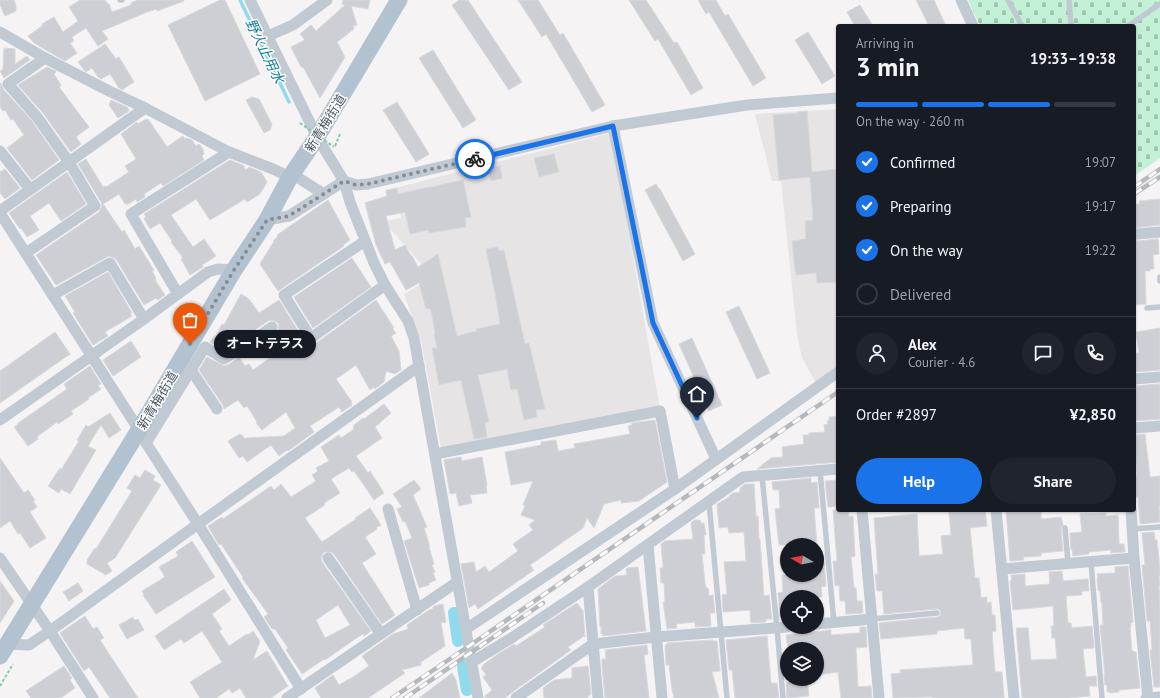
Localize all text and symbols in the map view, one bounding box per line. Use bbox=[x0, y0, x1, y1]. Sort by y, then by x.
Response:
water label: 野火止用水 bbox=[242, 16, 289, 88]
text: Arriving in bbox=[856, 35, 914, 52]
text: 19:33–19:38 bbox=[1030, 49, 1116, 68]
text: 3 min bbox=[856, 50, 919, 83]
street label: 新青梅街道 bbox=[301, 91, 350, 155]
text: On the way · 260 m bbox=[856, 113, 964, 130]
courier bbox=[455, 139, 495, 179]
icon: bike bbox=[464, 148, 486, 170]
icon: check bbox=[856, 151, 878, 173]
text: Confirmed bbox=[890, 153, 955, 172]
text: 19:07 bbox=[1085, 154, 1116, 171]
icon: check bbox=[856, 195, 878, 217]
text: Preparing bbox=[890, 197, 952, 216]
text: 19:17 bbox=[1085, 198, 1116, 215]
icon: check bbox=[856, 239, 878, 261]
text: On the way bbox=[890, 241, 963, 260]
text: 19:22 bbox=[1085, 242, 1116, 259]
text: Delivered bbox=[890, 285, 951, 304]
pin bbox=[173, 303, 207, 344]
icon: bag bbox=[179, 309, 201, 331]
callout: オートテラス bbox=[214, 330, 316, 358]
button: person bbox=[856, 332, 898, 374]
button: chat bbox=[1022, 332, 1064, 374]
button: phone bbox=[1074, 332, 1116, 374]
text: オートテラス bbox=[226, 335, 304, 352]
text: Alex bbox=[908, 335, 937, 354]
text: Courier · 4.6 bbox=[908, 354, 975, 371]
street label: 新青梅街道 bbox=[133, 368, 181, 432]
pin bbox=[680, 377, 714, 418]
icon: home bbox=[686, 383, 708, 405]
text: Order #2897 bbox=[856, 405, 937, 424]
text: ¥2,850 bbox=[1070, 405, 1116, 424]
button: Help bbox=[856, 458, 982, 504]
button: Share bbox=[990, 458, 1116, 504]
north arrow bbox=[780, 538, 824, 582]
map controls bbox=[780, 538, 824, 686]
button: locate bbox=[780, 590, 824, 634]
button: layers bbox=[780, 642, 824, 686]

